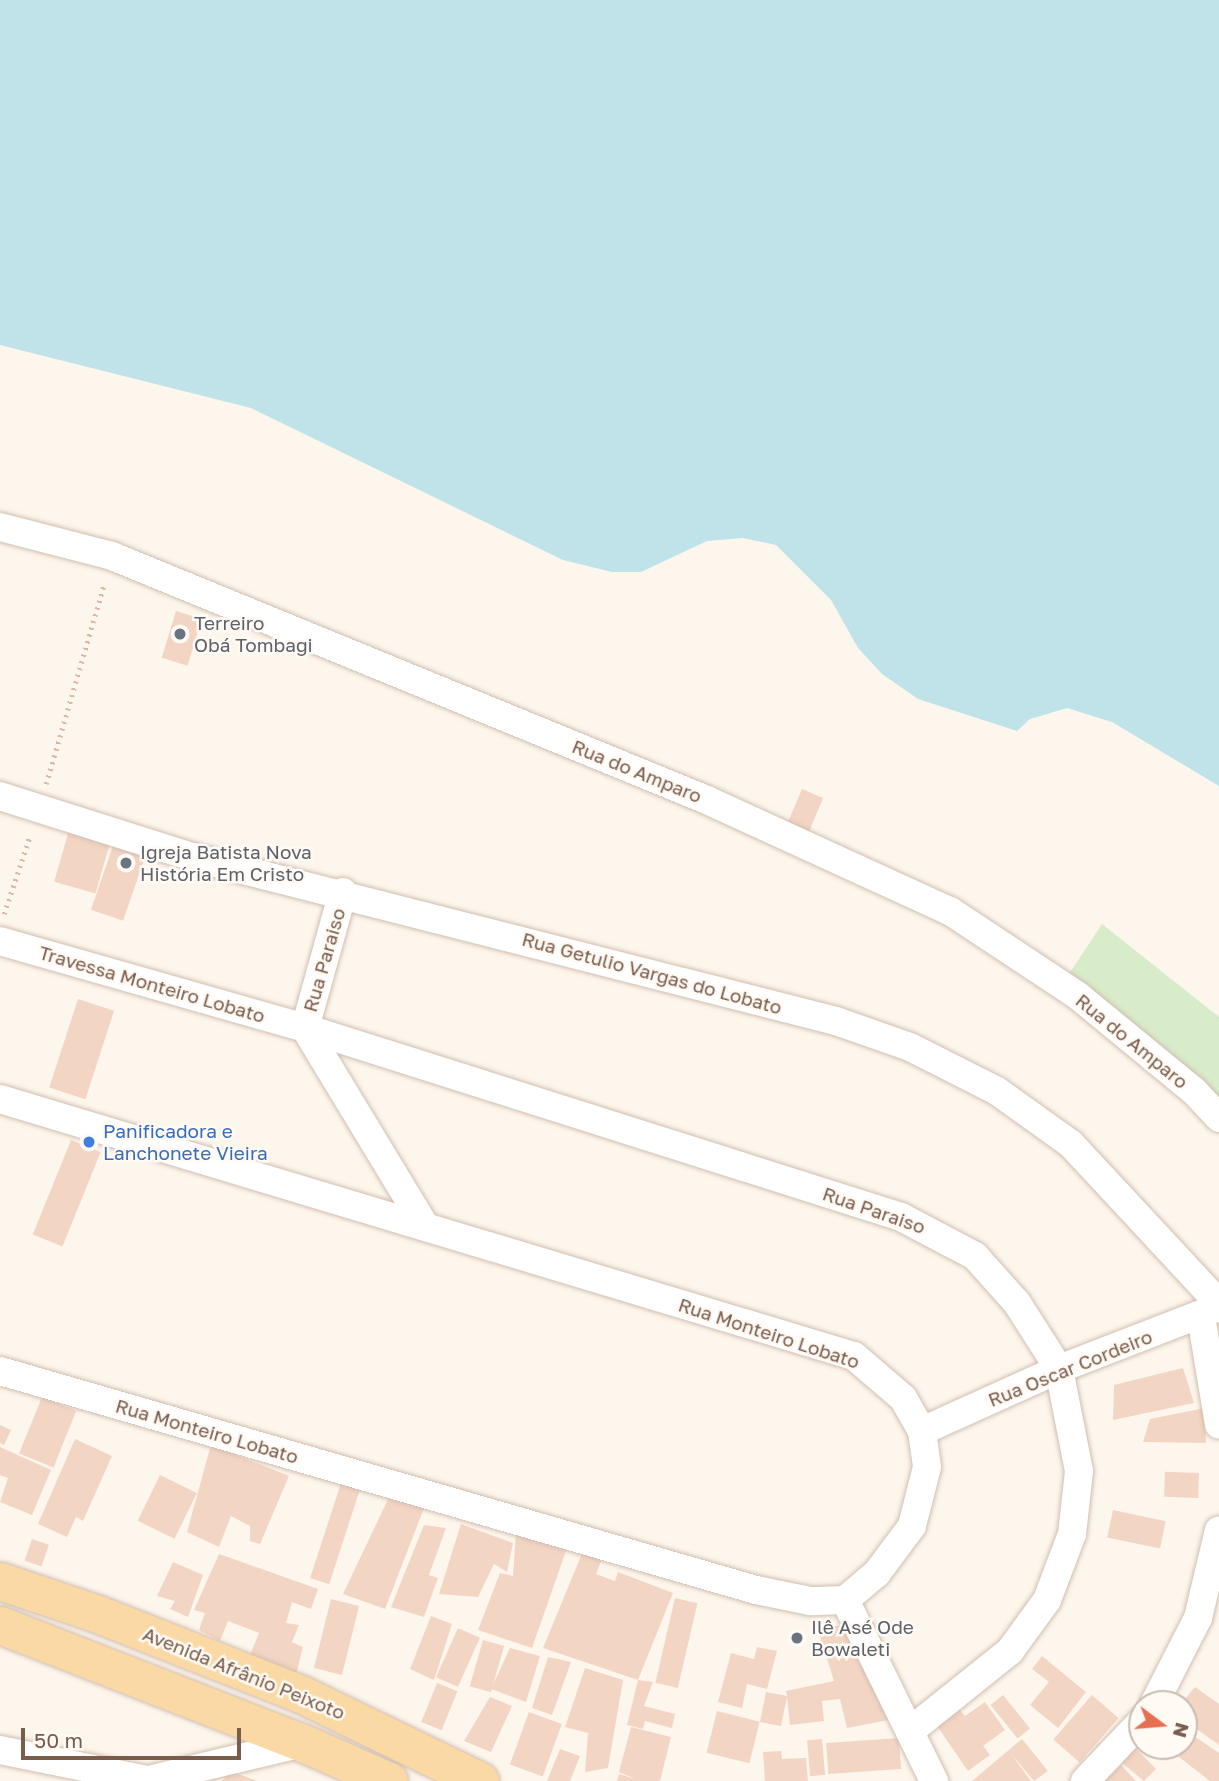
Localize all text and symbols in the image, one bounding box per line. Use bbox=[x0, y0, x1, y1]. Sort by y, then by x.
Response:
place label: Terreiro Obá Tombagi bbox=[194, 612, 313, 656]
marker: Terreiro Obá Tombagi bbox=[172, 626, 188, 642]
street label: Rua do Amparo bbox=[569, 735, 705, 807]
place label: Igreja Batista Nova História Em Cristo bbox=[140, 841, 312, 885]
marker: Igreja Batista Nova História Em Cristo bbox=[118, 855, 134, 871]
street label: Rua Paraiso bbox=[298, 905, 350, 1015]
street label: Rua Getulio Vargas do Lobato bbox=[519, 927, 785, 1019]
street label: Travessa Monteiro Lobato bbox=[36, 941, 268, 1027]
street label: Rua do Amparo bbox=[1071, 989, 1193, 1093]
place label: Panificadora e Lanchonete Vieira bbox=[103, 1120, 268, 1164]
marker: Panificadora e Lanchonete Vieira bbox=[81, 1134, 97, 1150]
street label: Rua Paraiso bbox=[820, 1182, 928, 1238]
street label: Rua Monteiro Lobato bbox=[676, 1293, 862, 1373]
street label: Rua Oscar Cordeiro bbox=[985, 1325, 1155, 1411]
street label: Rua Monteiro Lobato bbox=[113, 1394, 301, 1468]
place label: Ilê Asé Ode Bowaleti bbox=[811, 1616, 914, 1660]
street label: Avenida Afrânio Peixoto bbox=[140, 1622, 348, 1724]
marker: Ilê Asé Ode Bowaleti bbox=[789, 1630, 805, 1646]
north arrow bbox=[1128, 1690, 1198, 1760]
scale bar bbox=[24, 1714, 245, 1758]
text: N bbox=[1169, 1720, 1195, 1740]
text: 50 m bbox=[34, 1727, 83, 1753]

